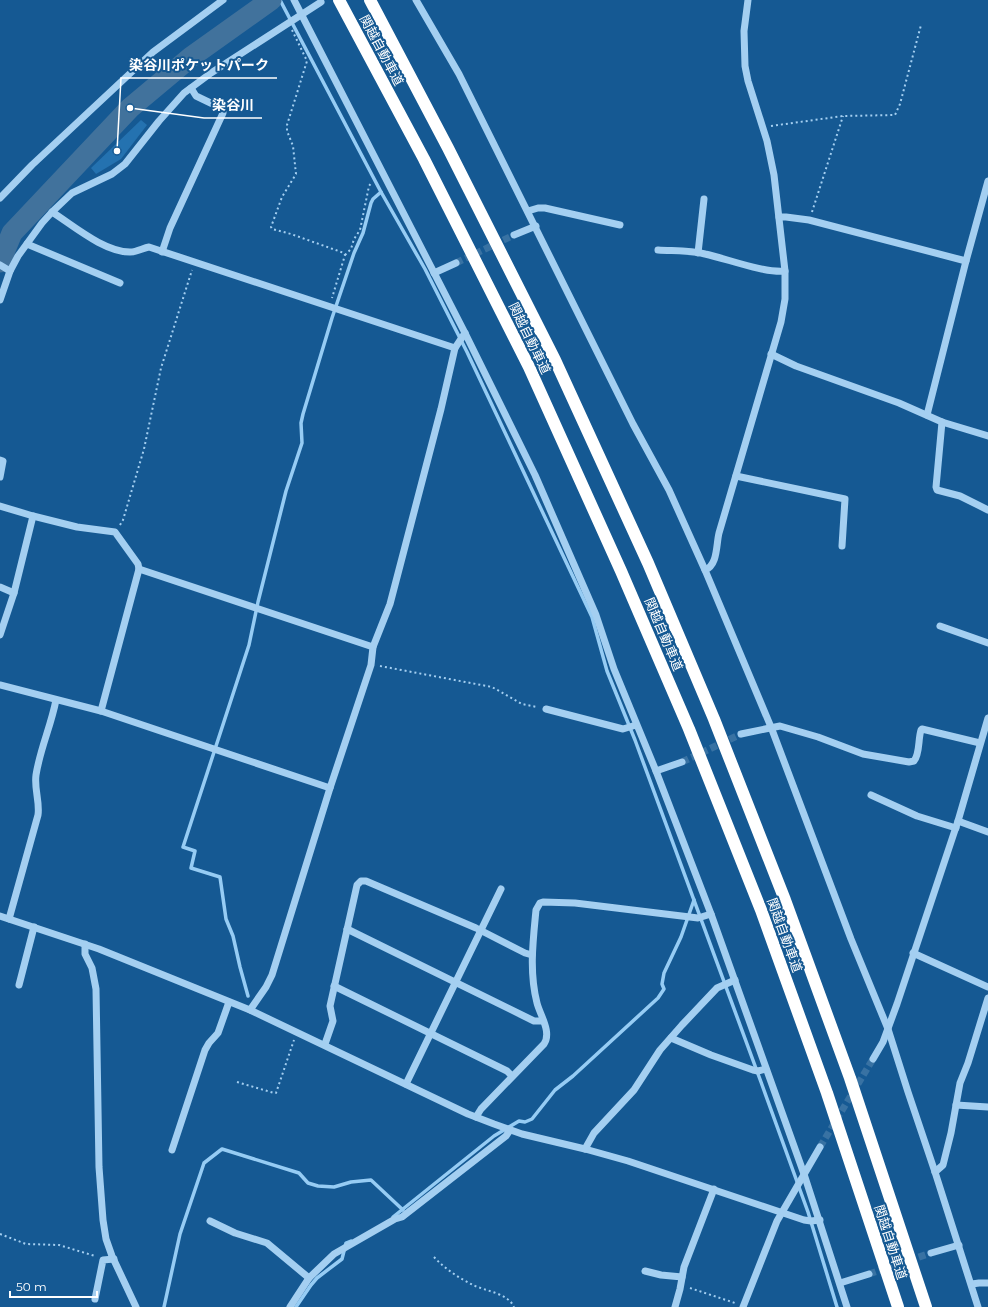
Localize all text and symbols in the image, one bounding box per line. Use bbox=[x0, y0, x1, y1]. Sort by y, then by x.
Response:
street label: 関越自動車道 bbox=[357, 12, 407, 88]
callout: 染谷川ポケットパーク bbox=[121, 52, 277, 78]
text: 染谷川ポケットパーク bbox=[129, 56, 269, 74]
callout: 染谷川 bbox=[204, 92, 262, 118]
text: 染谷川 bbox=[212, 96, 254, 114]
street label: 関越自動車道 bbox=[506, 299, 554, 377]
street label: 関越自動車道 bbox=[641, 595, 687, 673]
street label: 関越自動車道 bbox=[764, 896, 806, 974]
street label: 関越自動車道 bbox=[871, 1202, 911, 1282]
scale bar bbox=[10, 1273, 97, 1299]
text: 50 m bbox=[16, 1279, 47, 1294]

